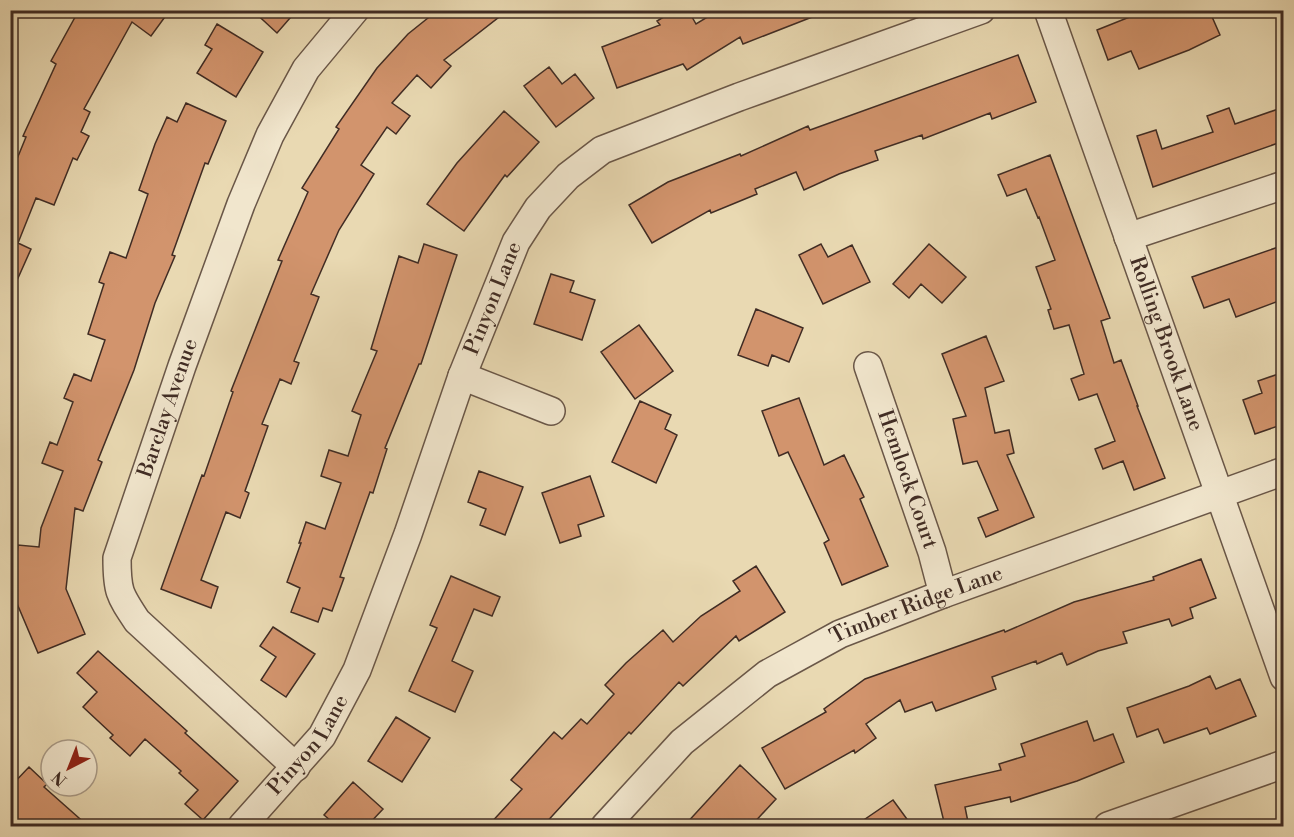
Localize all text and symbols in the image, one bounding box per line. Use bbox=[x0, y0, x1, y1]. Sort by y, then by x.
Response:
street label: Pinyon Lane bbox=[459, 238, 528, 359]
street label: Rolling Brook Lane bbox=[1123, 253, 1209, 435]
street label: Barclay Avenue bbox=[132, 335, 204, 482]
street label: Hemlock Court bbox=[871, 407, 943, 553]
street label: Timber Ridge Lane bbox=[826, 560, 1006, 650]
street label: Pinyon Lane bbox=[262, 691, 354, 801]
north arrow bbox=[39, 738, 99, 798]
text: N bbox=[48, 767, 71, 790]

